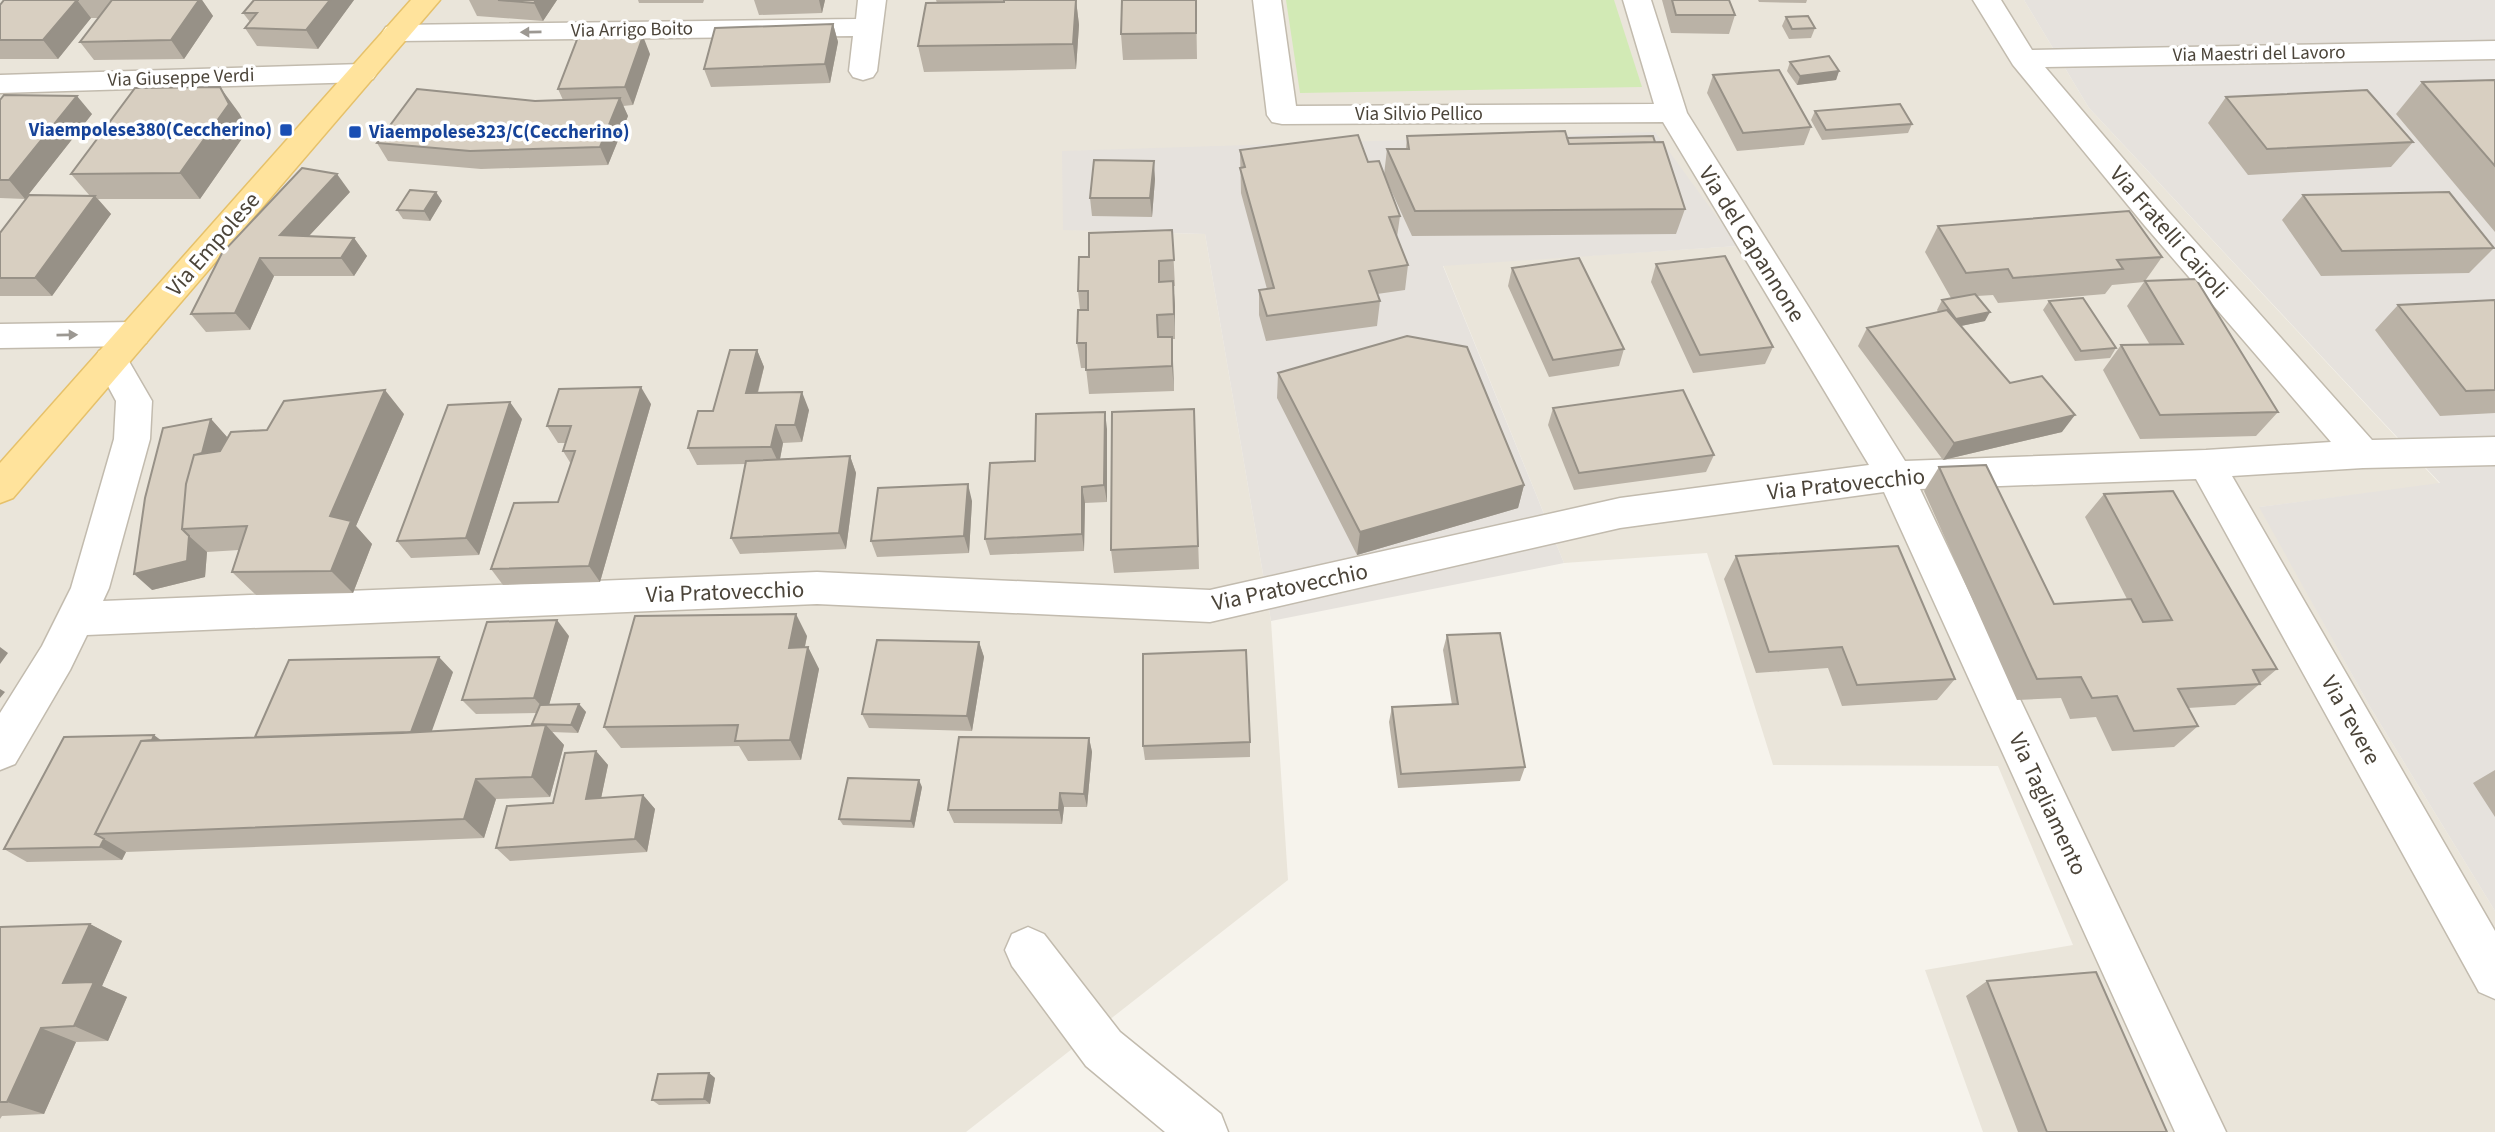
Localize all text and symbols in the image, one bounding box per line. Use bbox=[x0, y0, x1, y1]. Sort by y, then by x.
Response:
street label: Via Arrigo Boito bbox=[571, 15, 693, 45]
one-way arrow bbox=[520, 26, 542, 37]
street label: Via Maestri del Lavoro bbox=[2172, 39, 2346, 69]
street label: Via Giuseppe Verdi bbox=[107, 62, 255, 94]
street label: Via Silvio Pellico bbox=[1355, 101, 1483, 128]
place label: Viaempolese380(Ceccherino) bbox=[28, 117, 272, 144]
place label: Viaempolese323/C(Ceccherino) bbox=[368, 119, 629, 146]
marker: Viaempolese380(Ceccherino) bbox=[278, 122, 294, 138]
marker: Viaempolese323/C(Ceccherino) bbox=[347, 124, 363, 140]
street label: Via Fratelli Cairoli bbox=[2102, 158, 2236, 306]
street label: Via del Capannone bbox=[1691, 159, 1813, 329]
street label: Via Empolese bbox=[158, 185, 268, 303]
one-way arrow bbox=[56, 329, 78, 341]
street label: Via Pratovecchio bbox=[1765, 459, 1927, 509]
street label: Via Pratovecchio bbox=[1209, 554, 1371, 620]
street label: Via Pratovecchio bbox=[645, 573, 805, 611]
street label: Via Tevere bbox=[2313, 669, 2389, 771]
street label: Via Tagliamento bbox=[2001, 727, 2095, 881]

